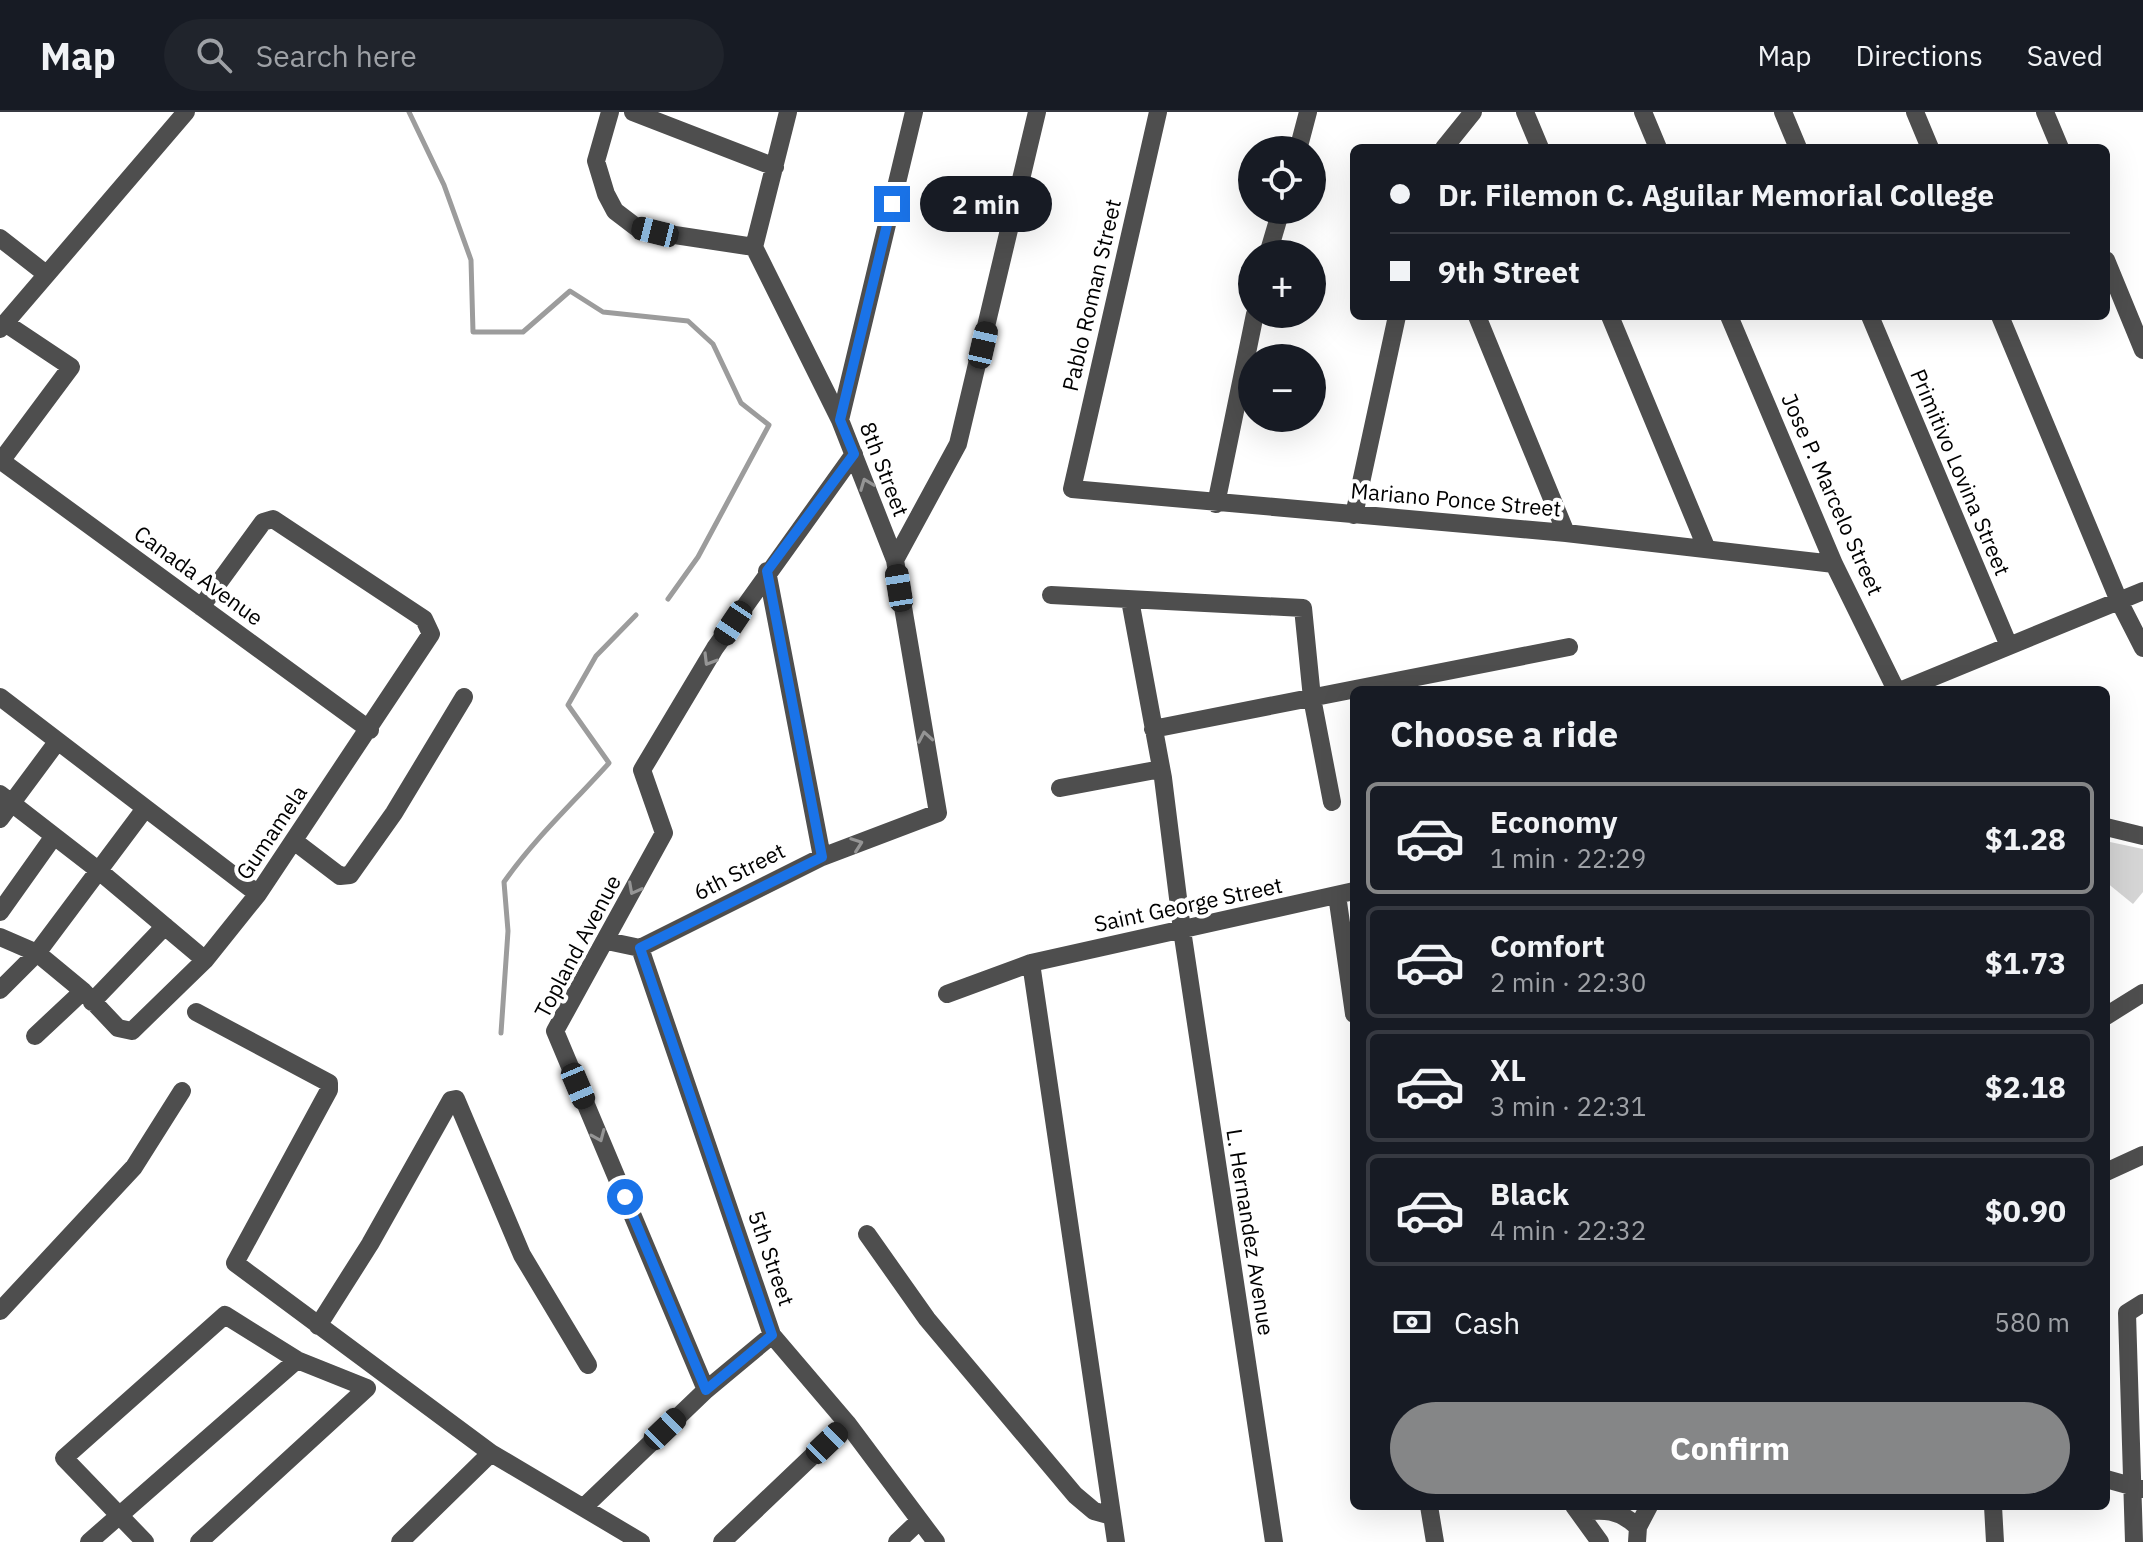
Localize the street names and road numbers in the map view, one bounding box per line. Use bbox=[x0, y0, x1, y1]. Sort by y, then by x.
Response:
street label: Pablo Roman Street bbox=[1055, 196, 1127, 394]
street label: Primitivo Lovina Street bbox=[1904, 364, 2018, 580]
street label: Jose P. Marcelo Street bbox=[1775, 388, 1891, 600]
street label: 8th Street bbox=[854, 418, 916, 520]
street label: Mariano Ponce Street bbox=[1350, 475, 1562, 523]
street label: Canada Avenue bbox=[129, 518, 269, 632]
street label: Gumamela bbox=[229, 779, 313, 885]
street label: 6th Street bbox=[688, 836, 790, 906]
street label: Topland Avenue bbox=[527, 869, 627, 1023]
street label: Saint George Street bbox=[1091, 870, 1285, 938]
street label: L. Hernandez Avenue bbox=[1220, 1127, 1282, 1337]
street label: 5th Street bbox=[742, 1206, 802, 1310]

